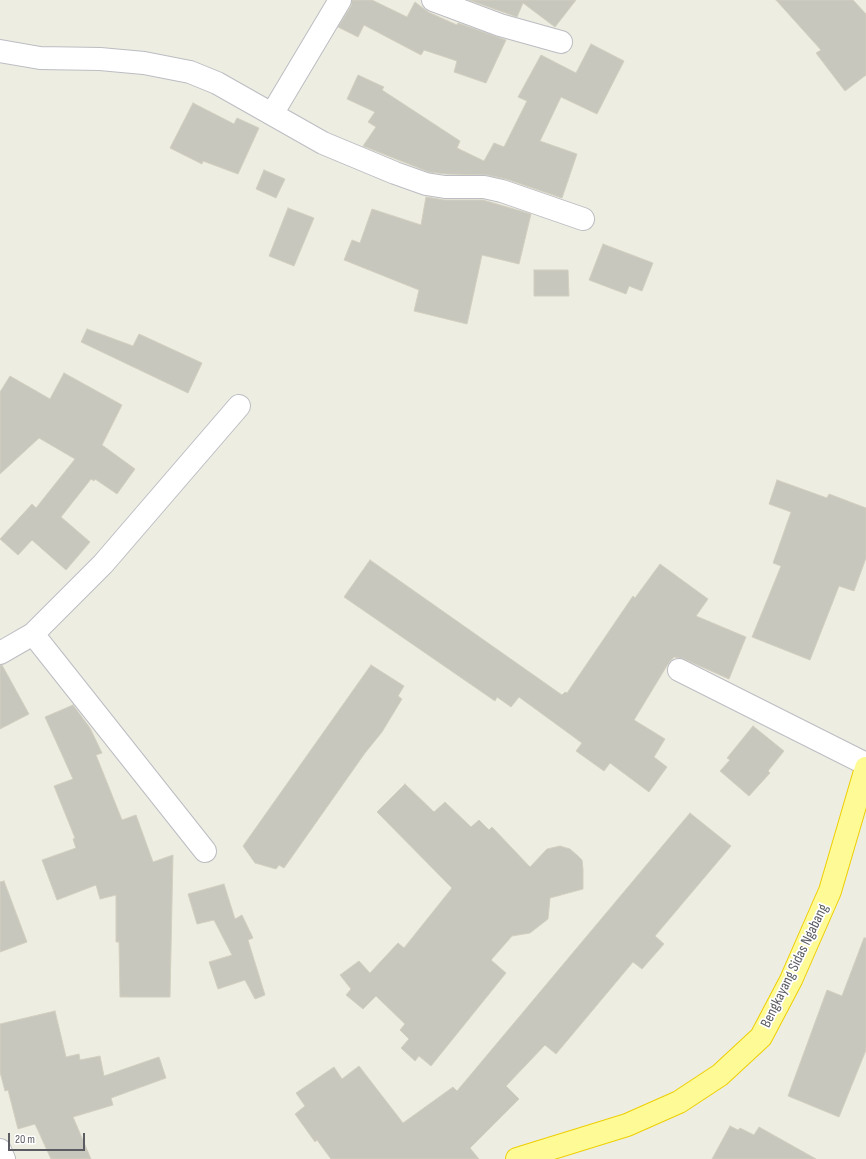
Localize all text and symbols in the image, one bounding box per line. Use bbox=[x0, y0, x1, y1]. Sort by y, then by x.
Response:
street label: Bengkayang Sidas Ngabang bbox=[757, 901, 833, 1031]
scale bar bbox=[10, 1125, 87, 1151]
text: 20 m bbox=[15, 1132, 35, 1147]

